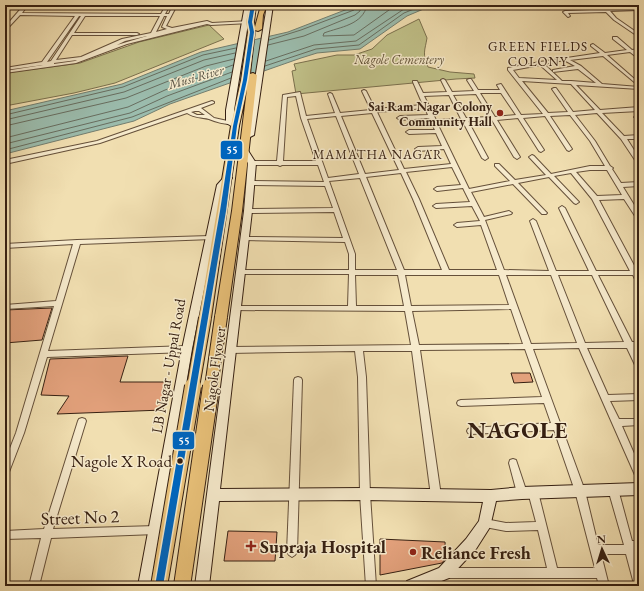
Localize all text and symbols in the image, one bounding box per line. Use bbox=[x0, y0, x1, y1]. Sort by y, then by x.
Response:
district label: GREEN FIELDS COLONY bbox=[488, 38, 588, 70]
park label: Nagole Cementery bbox=[353, 51, 445, 68]
water label: Musi River bbox=[165, 61, 227, 93]
place label: Sai Ram Nagar Colony Community Hall bbox=[368, 98, 493, 130]
marker: Sai Ram Nagar Colony Community Hall bbox=[495, 108, 505, 118]
line badge: 55 bbox=[220, 140, 243, 160]
text: 55 bbox=[226, 143, 238, 157]
district label: MAMATHA NAGAR bbox=[313, 146, 443, 163]
street label: LB Nagar - Uppal Road bbox=[147, 297, 189, 435]
street label: Nagole Flyover bbox=[199, 325, 229, 413]
district label: NAGOLE bbox=[467, 415, 569, 445]
line badge: 55 bbox=[172, 431, 195, 450]
text: 55 bbox=[178, 434, 190, 448]
place label: Nagole X Road bbox=[71, 450, 172, 472]
marker: Nagole X Road bbox=[175, 456, 185, 466]
street label: Street No 2 bbox=[40, 504, 120, 530]
north arrow bbox=[582, 529, 622, 569]
text: N bbox=[596, 532, 606, 546]
place label: Supraja Hospital bbox=[260, 535, 386, 558]
marker: Supraja Hospital bbox=[245, 540, 257, 552]
place label: Reliance Fresh bbox=[421, 541, 531, 564]
marker: Reliance Fresh bbox=[408, 547, 418, 557]

